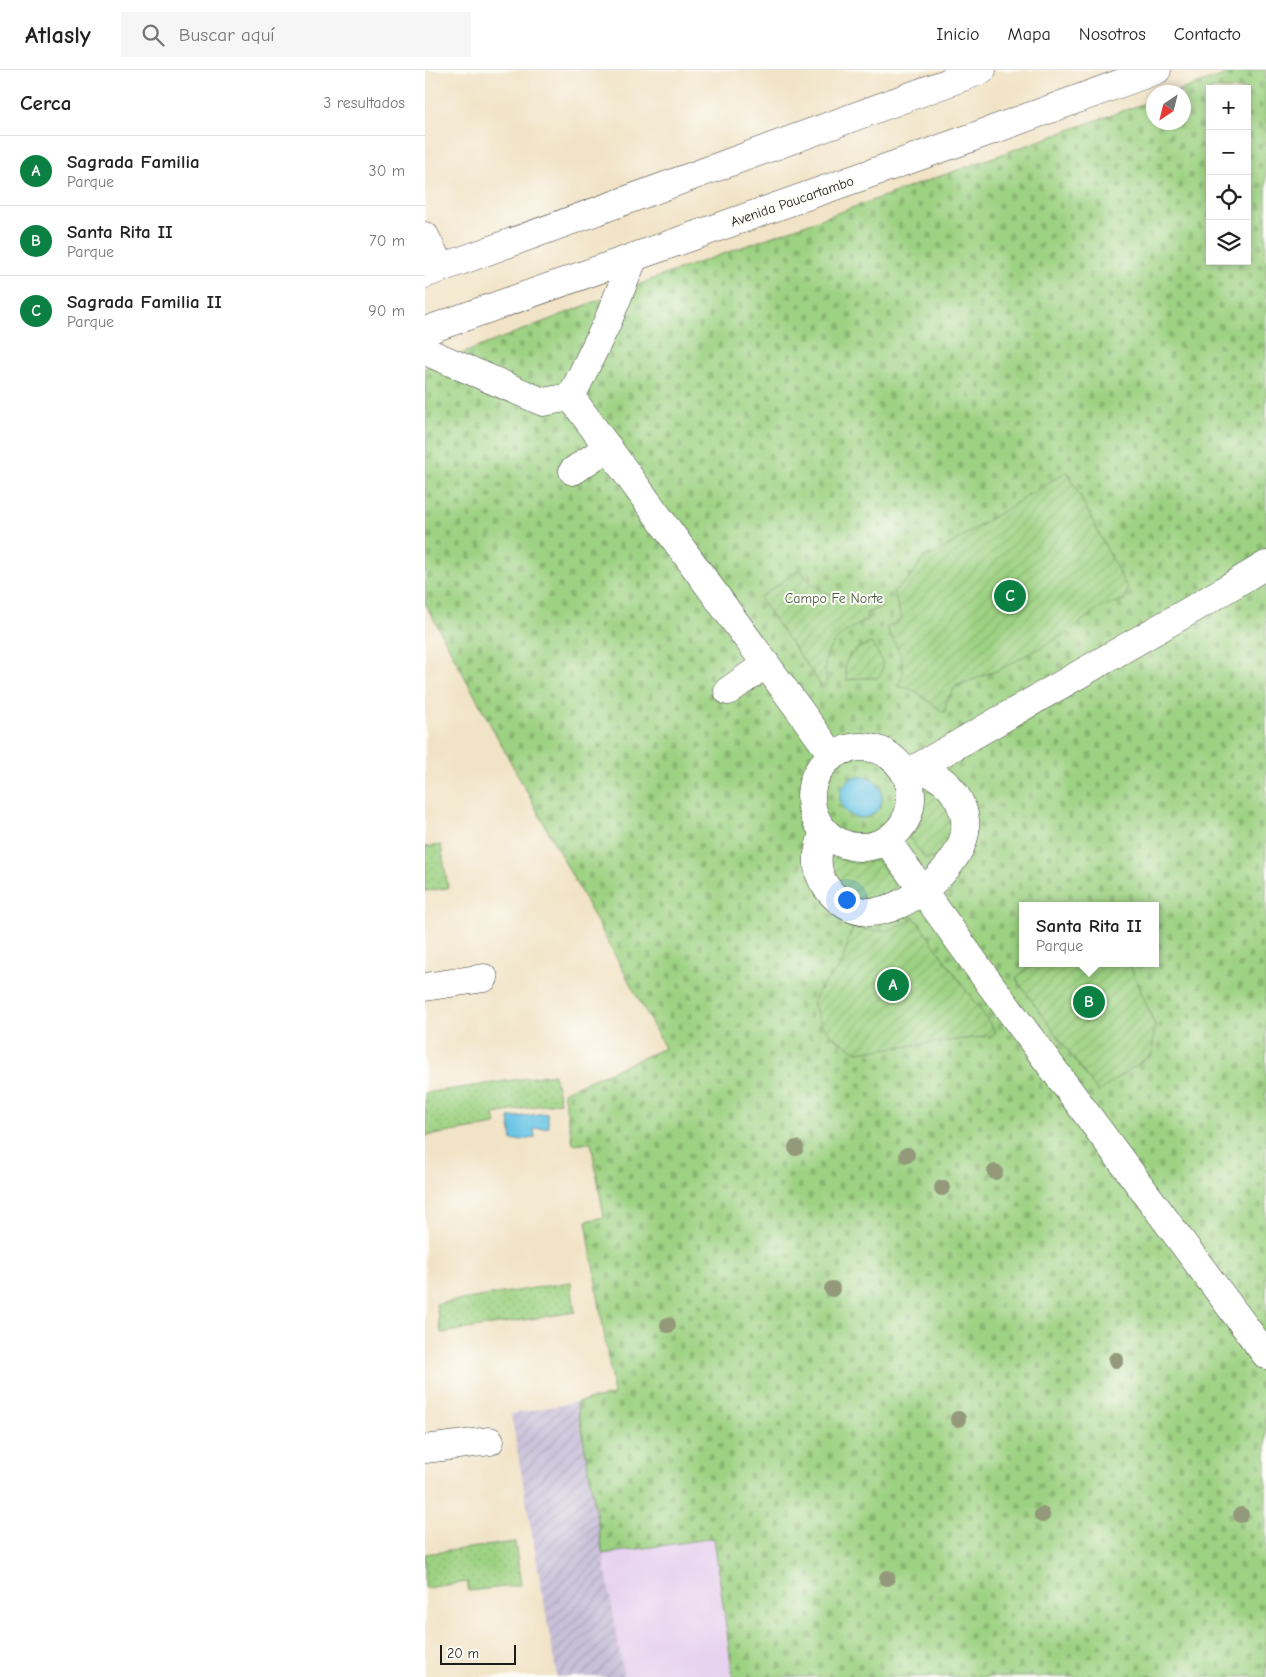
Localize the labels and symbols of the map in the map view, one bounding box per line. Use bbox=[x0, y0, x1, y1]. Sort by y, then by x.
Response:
north arrow bbox=[1146, 85, 1191, 130]
street label: Avenida Paucartambo bbox=[728, 172, 856, 231]
pin: C bbox=[994, 577, 1026, 615]
park label: Campo Fe Norte bbox=[785, 590, 883, 607]
your location bbox=[834, 887, 860, 913]
pin: A bbox=[877, 966, 909, 1004]
pin: B bbox=[1073, 983, 1105, 1021]
scale bar bbox=[440, 1642, 516, 1665]

